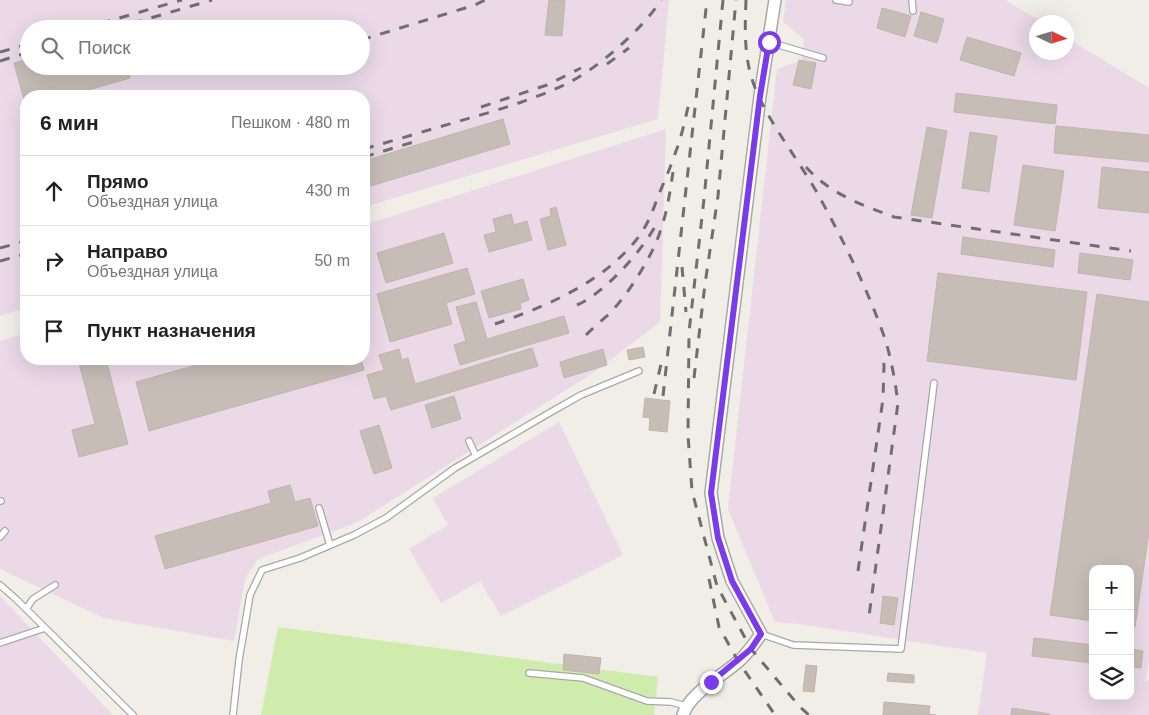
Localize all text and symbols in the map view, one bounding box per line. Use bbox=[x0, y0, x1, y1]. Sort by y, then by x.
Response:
north arrow bbox=[1029, 15, 1074, 60]
search box bbox=[20, 20, 370, 75]
route start bbox=[758, 31, 781, 54]
icon: search bbox=[38, 34, 66, 62]
text: Поиск bbox=[78, 37, 131, 58]
text: 6 мин bbox=[40, 111, 99, 134]
text: Пешком · 480 m bbox=[231, 114, 350, 131]
text: Прямо bbox=[87, 171, 149, 192]
icon: ahead bbox=[40, 177, 68, 205]
text: 430 m bbox=[306, 182, 350, 199]
text: Объездная улица bbox=[87, 193, 218, 210]
text: Направо bbox=[87, 241, 168, 262]
icon: right bbox=[40, 247, 68, 275]
text: 50 m bbox=[314, 252, 350, 269]
text: Объездная улица bbox=[87, 263, 218, 280]
icon: arrive bbox=[40, 317, 68, 345]
text: Пункт назначения bbox=[87, 320, 256, 341]
map controls bbox=[1089, 565, 1134, 700]
button: + bbox=[1089, 565, 1134, 610]
button: − bbox=[1089, 610, 1134, 655]
button: layers bbox=[1089, 655, 1134, 700]
route end bbox=[700, 671, 723, 694]

